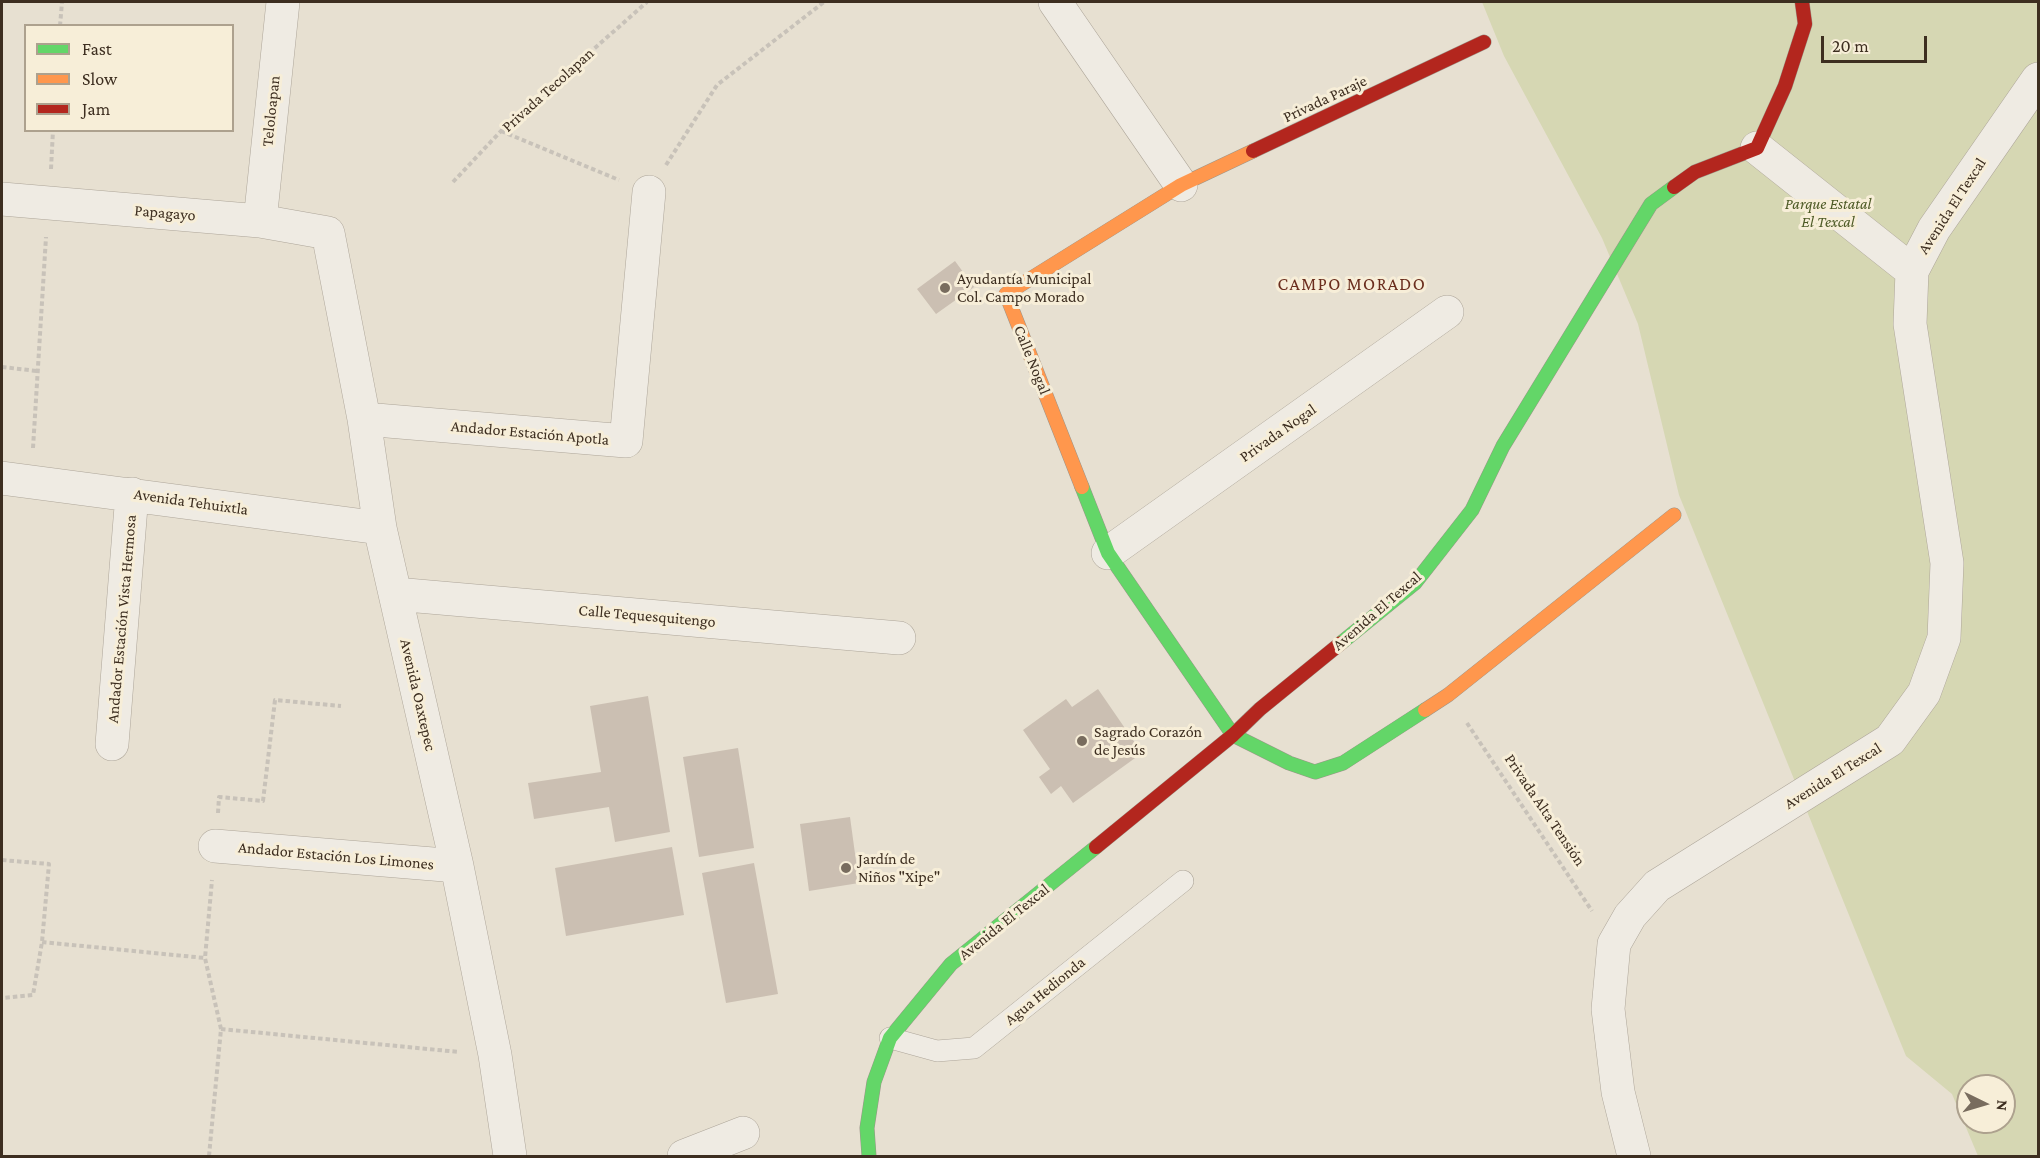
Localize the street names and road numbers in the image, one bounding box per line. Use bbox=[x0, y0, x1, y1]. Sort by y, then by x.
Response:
street label: Privada Tecolapan bbox=[498, 44, 598, 136]
street label: Privada Paraje bbox=[1280, 71, 1370, 127]
street label: Teloloapan bbox=[258, 75, 284, 147]
street label: Avenida El Texcal bbox=[1914, 154, 1990, 258]
street label: Papagayo bbox=[134, 201, 196, 225]
street label: Calle Nogal bbox=[1009, 323, 1055, 397]
street label: Privada Nogal bbox=[1236, 400, 1320, 466]
street label: Andador Estación Apotla bbox=[450, 417, 610, 449]
street label: Avenida Tehuixtla bbox=[133, 484, 249, 520]
street label: Andador Estación Vista Hermosa bbox=[103, 514, 141, 724]
street label: Avenida El Texcal bbox=[1329, 567, 1425, 655]
street label: Calle Tequesquitengo bbox=[578, 600, 716, 632]
street label: Avenida Oaxtepec bbox=[396, 637, 440, 753]
street label: Avenida El Texcal bbox=[1781, 738, 1885, 814]
street label: Privada Alta Tensión bbox=[1500, 750, 1590, 870]
street label: Andador Estación Los Limones bbox=[237, 838, 435, 874]
street label: Avenida El Texcal bbox=[955, 880, 1053, 964]
street label: Agua Hedionda bbox=[1001, 953, 1089, 1029]

